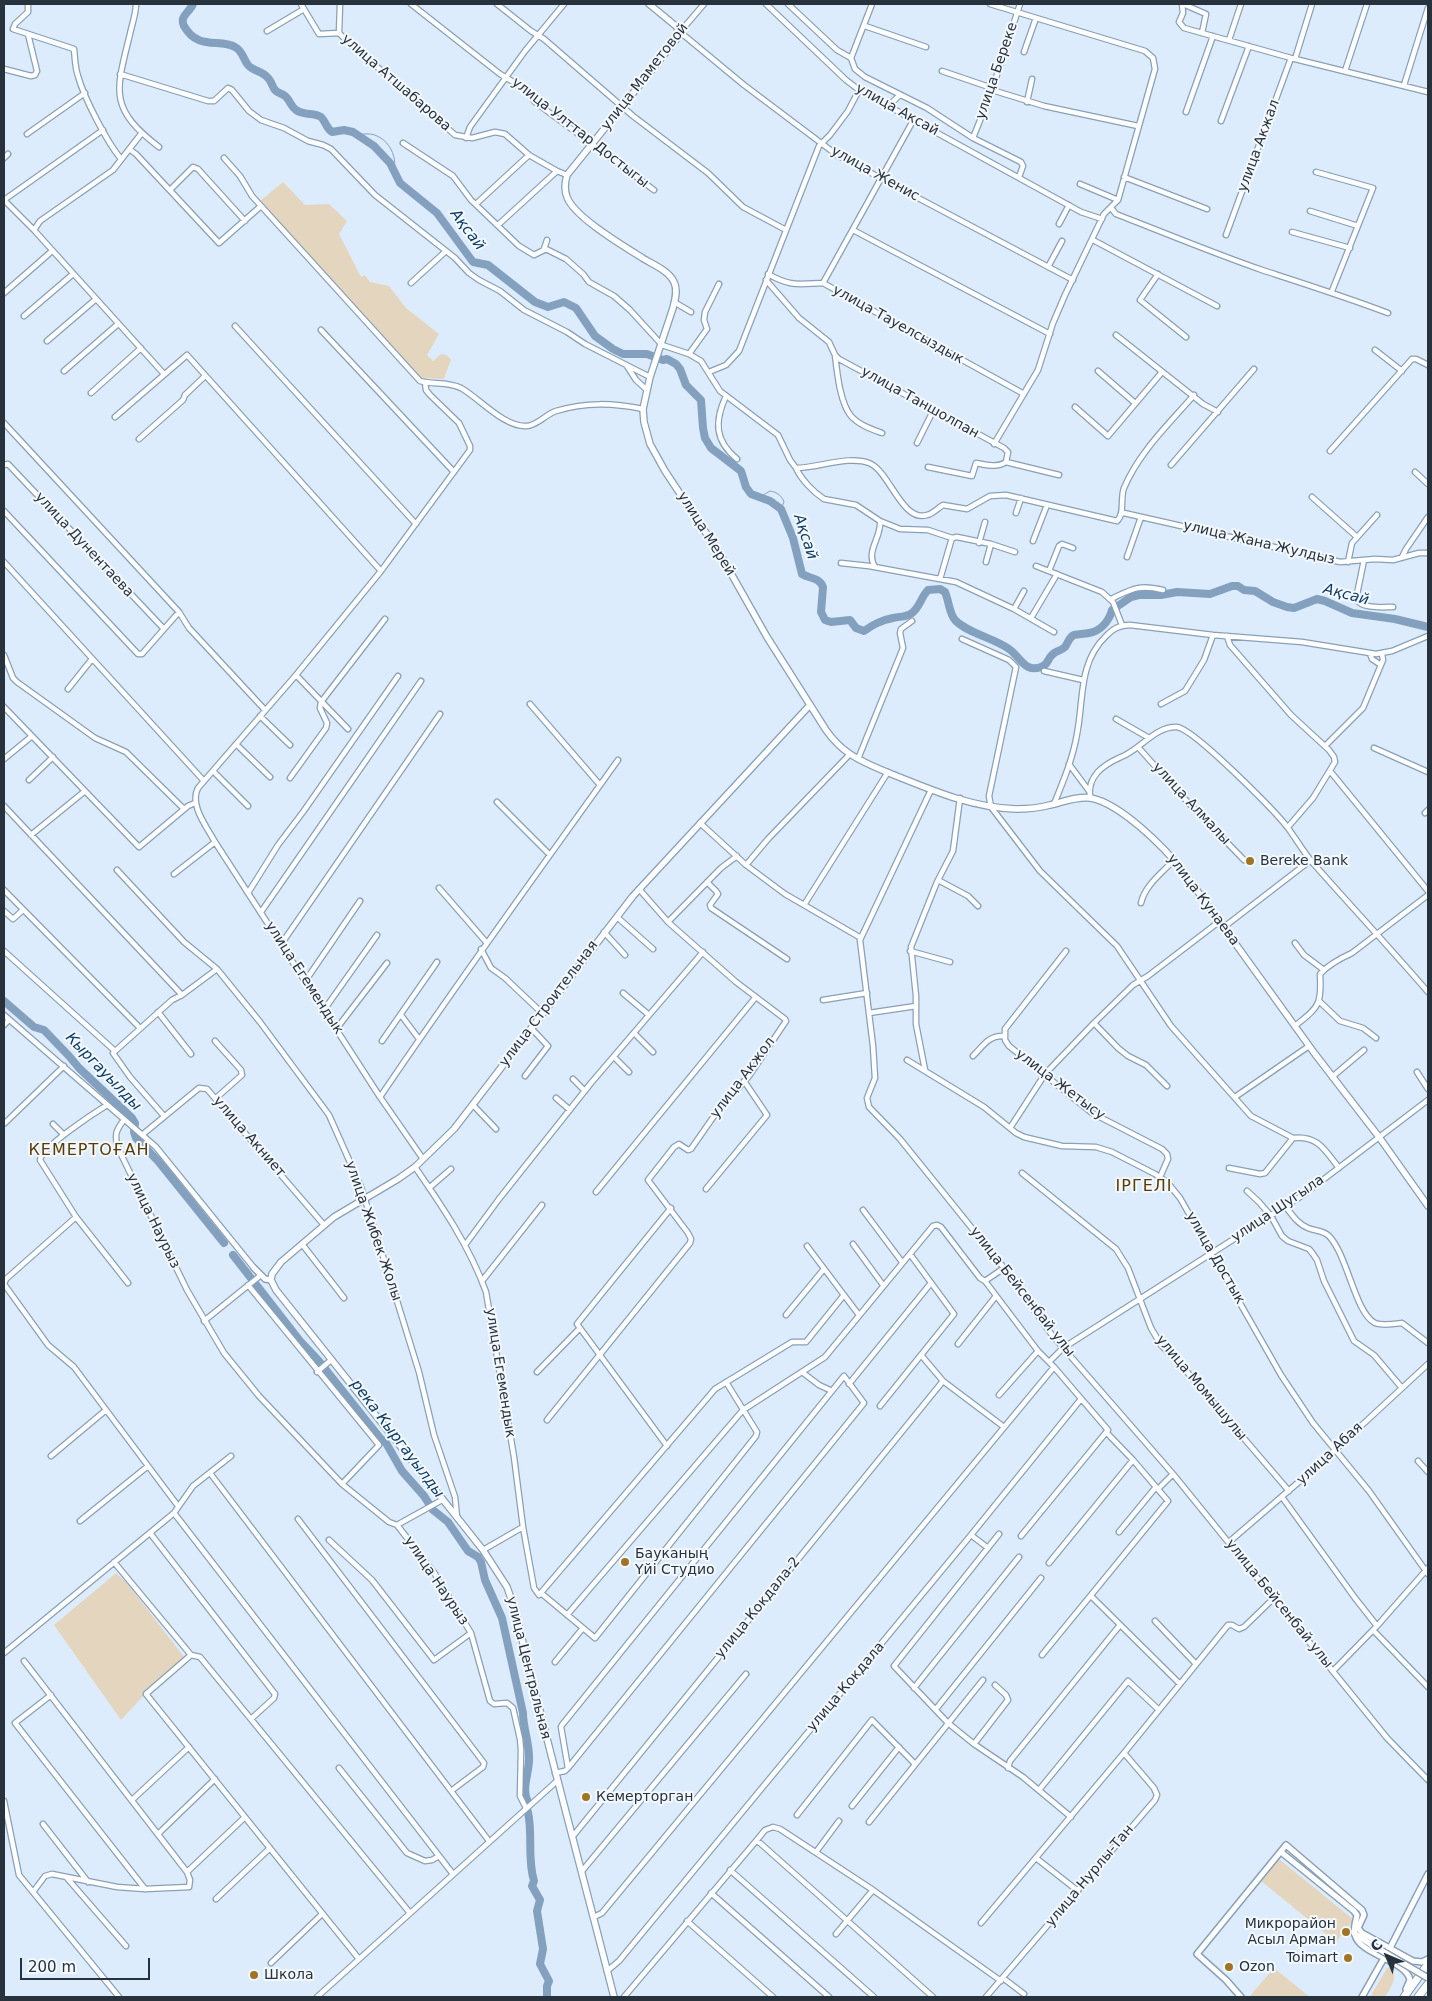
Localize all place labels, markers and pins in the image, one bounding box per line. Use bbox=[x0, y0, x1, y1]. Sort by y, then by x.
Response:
place label: Bereke Bank bbox=[1260, 853, 1348, 869]
marker: Bereke Bank bbox=[1244, 855, 1256, 867]
place label: Бауканың Үйі Студио bbox=[635, 1546, 715, 1578]
marker: Бауканың Үйі Студио bbox=[619, 1556, 631, 1568]
place label: Кемерторган bbox=[596, 1789, 693, 1805]
marker: Кемерторган bbox=[580, 1791, 592, 1803]
place label: Микрорайон Асыл Арман bbox=[1245, 1916, 1336, 1948]
marker: Микрорайон Асыл Арман bbox=[1340, 1926, 1352, 1938]
place label: Toimart bbox=[1286, 1950, 1338, 1966]
marker: Toimart bbox=[1342, 1952, 1354, 1964]
place label: Ozon bbox=[1239, 1959, 1275, 1975]
marker: Ozon bbox=[1223, 1961, 1235, 1973]
place label: Школа bbox=[264, 1967, 314, 1983]
marker: Школа bbox=[248, 1969, 260, 1981]

